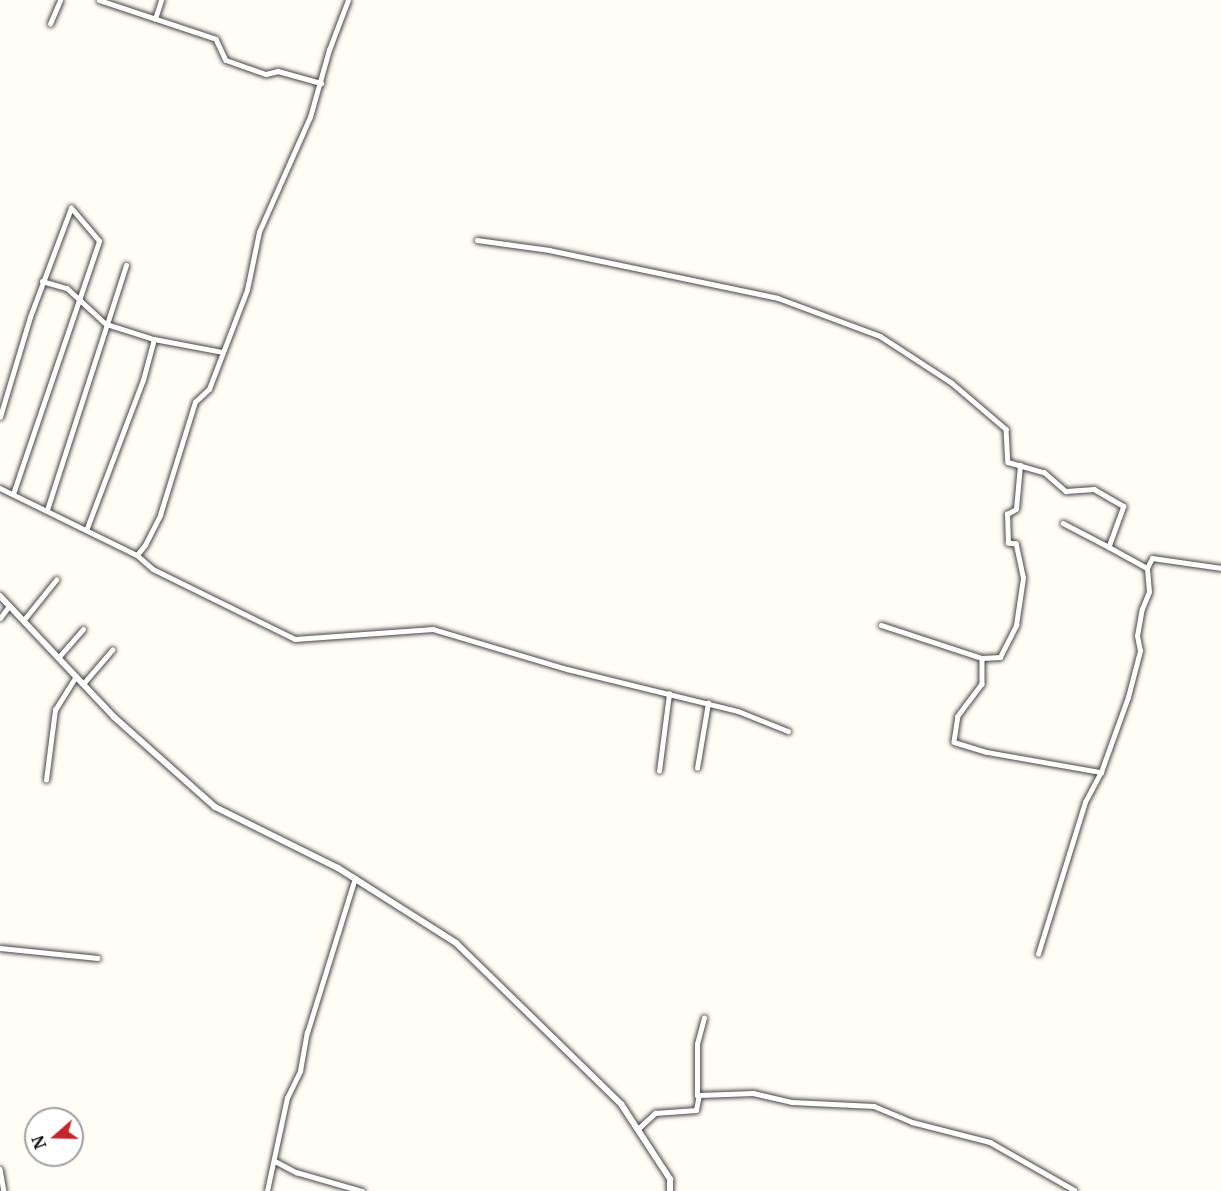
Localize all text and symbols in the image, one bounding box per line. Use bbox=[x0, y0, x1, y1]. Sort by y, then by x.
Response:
north arrow bbox=[24, 1107, 84, 1167]
text: N bbox=[27, 1133, 51, 1152]

